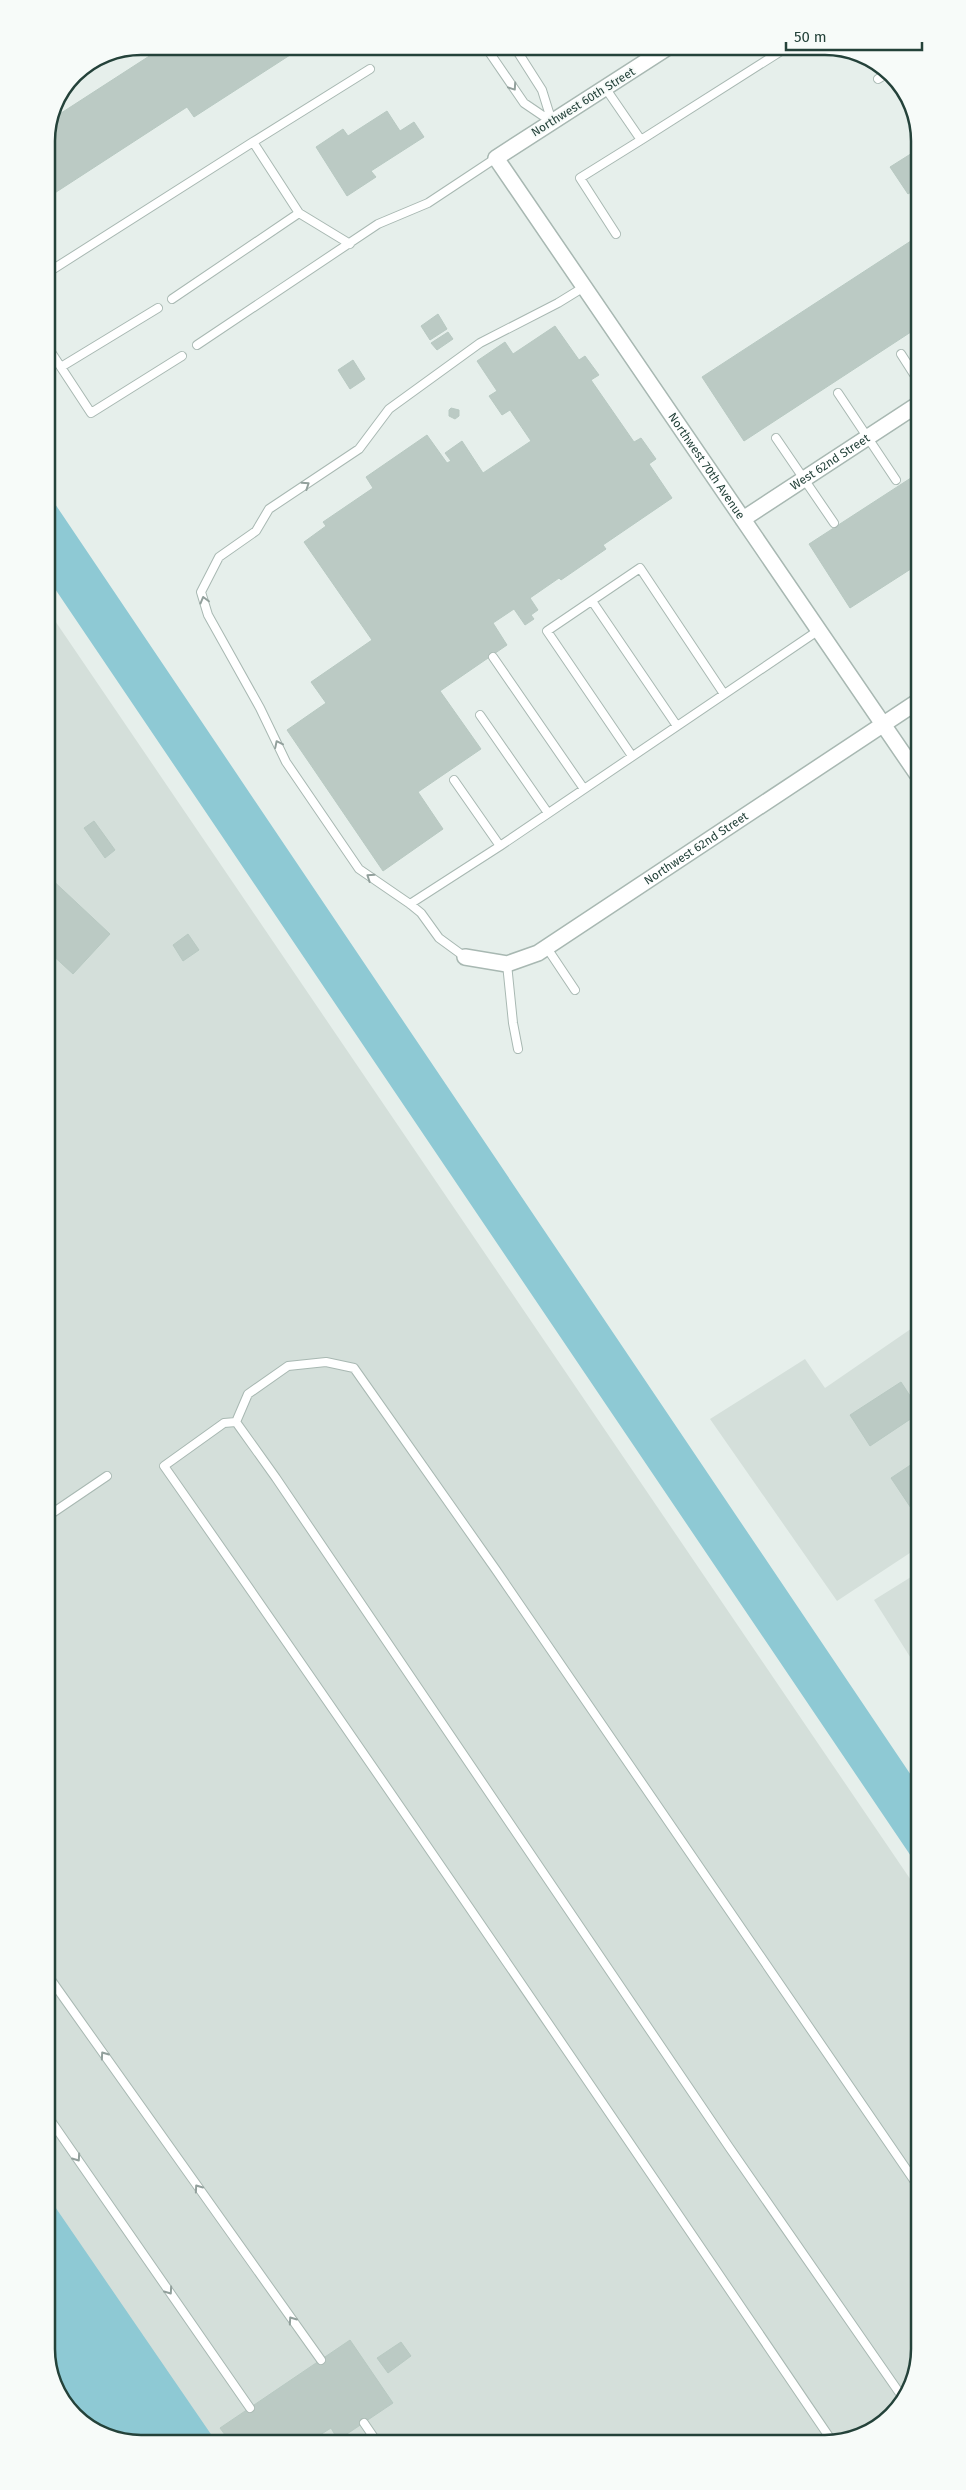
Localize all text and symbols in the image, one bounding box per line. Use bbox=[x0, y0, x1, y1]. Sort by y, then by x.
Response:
scale bar bbox=[786, 20, 922, 52]
text: 50 m bbox=[794, 28, 827, 46]
street label: Northwest 60th Street bbox=[529, 64, 638, 140]
one-way arrow bbox=[507, 81, 516, 90]
street label: Northwest 70th Avenue bbox=[665, 410, 748, 522]
street label: West 62nd Street bbox=[788, 431, 873, 493]
one-way arrow bbox=[300, 482, 310, 491]
one-way arrow bbox=[199, 597, 209, 605]
one-way arrow bbox=[274, 740, 284, 749]
street label: Northwest 62nd Street bbox=[641, 809, 751, 888]
one-way arrow bbox=[366, 874, 376, 883]
one-way arrow bbox=[101, 2051, 110, 2061]
one-way arrow bbox=[71, 2152, 80, 2161]
one-way arrow bbox=[195, 2184, 204, 2194]
one-way arrow bbox=[163, 2285, 172, 2295]
one-way arrow bbox=[289, 2316, 298, 2326]

